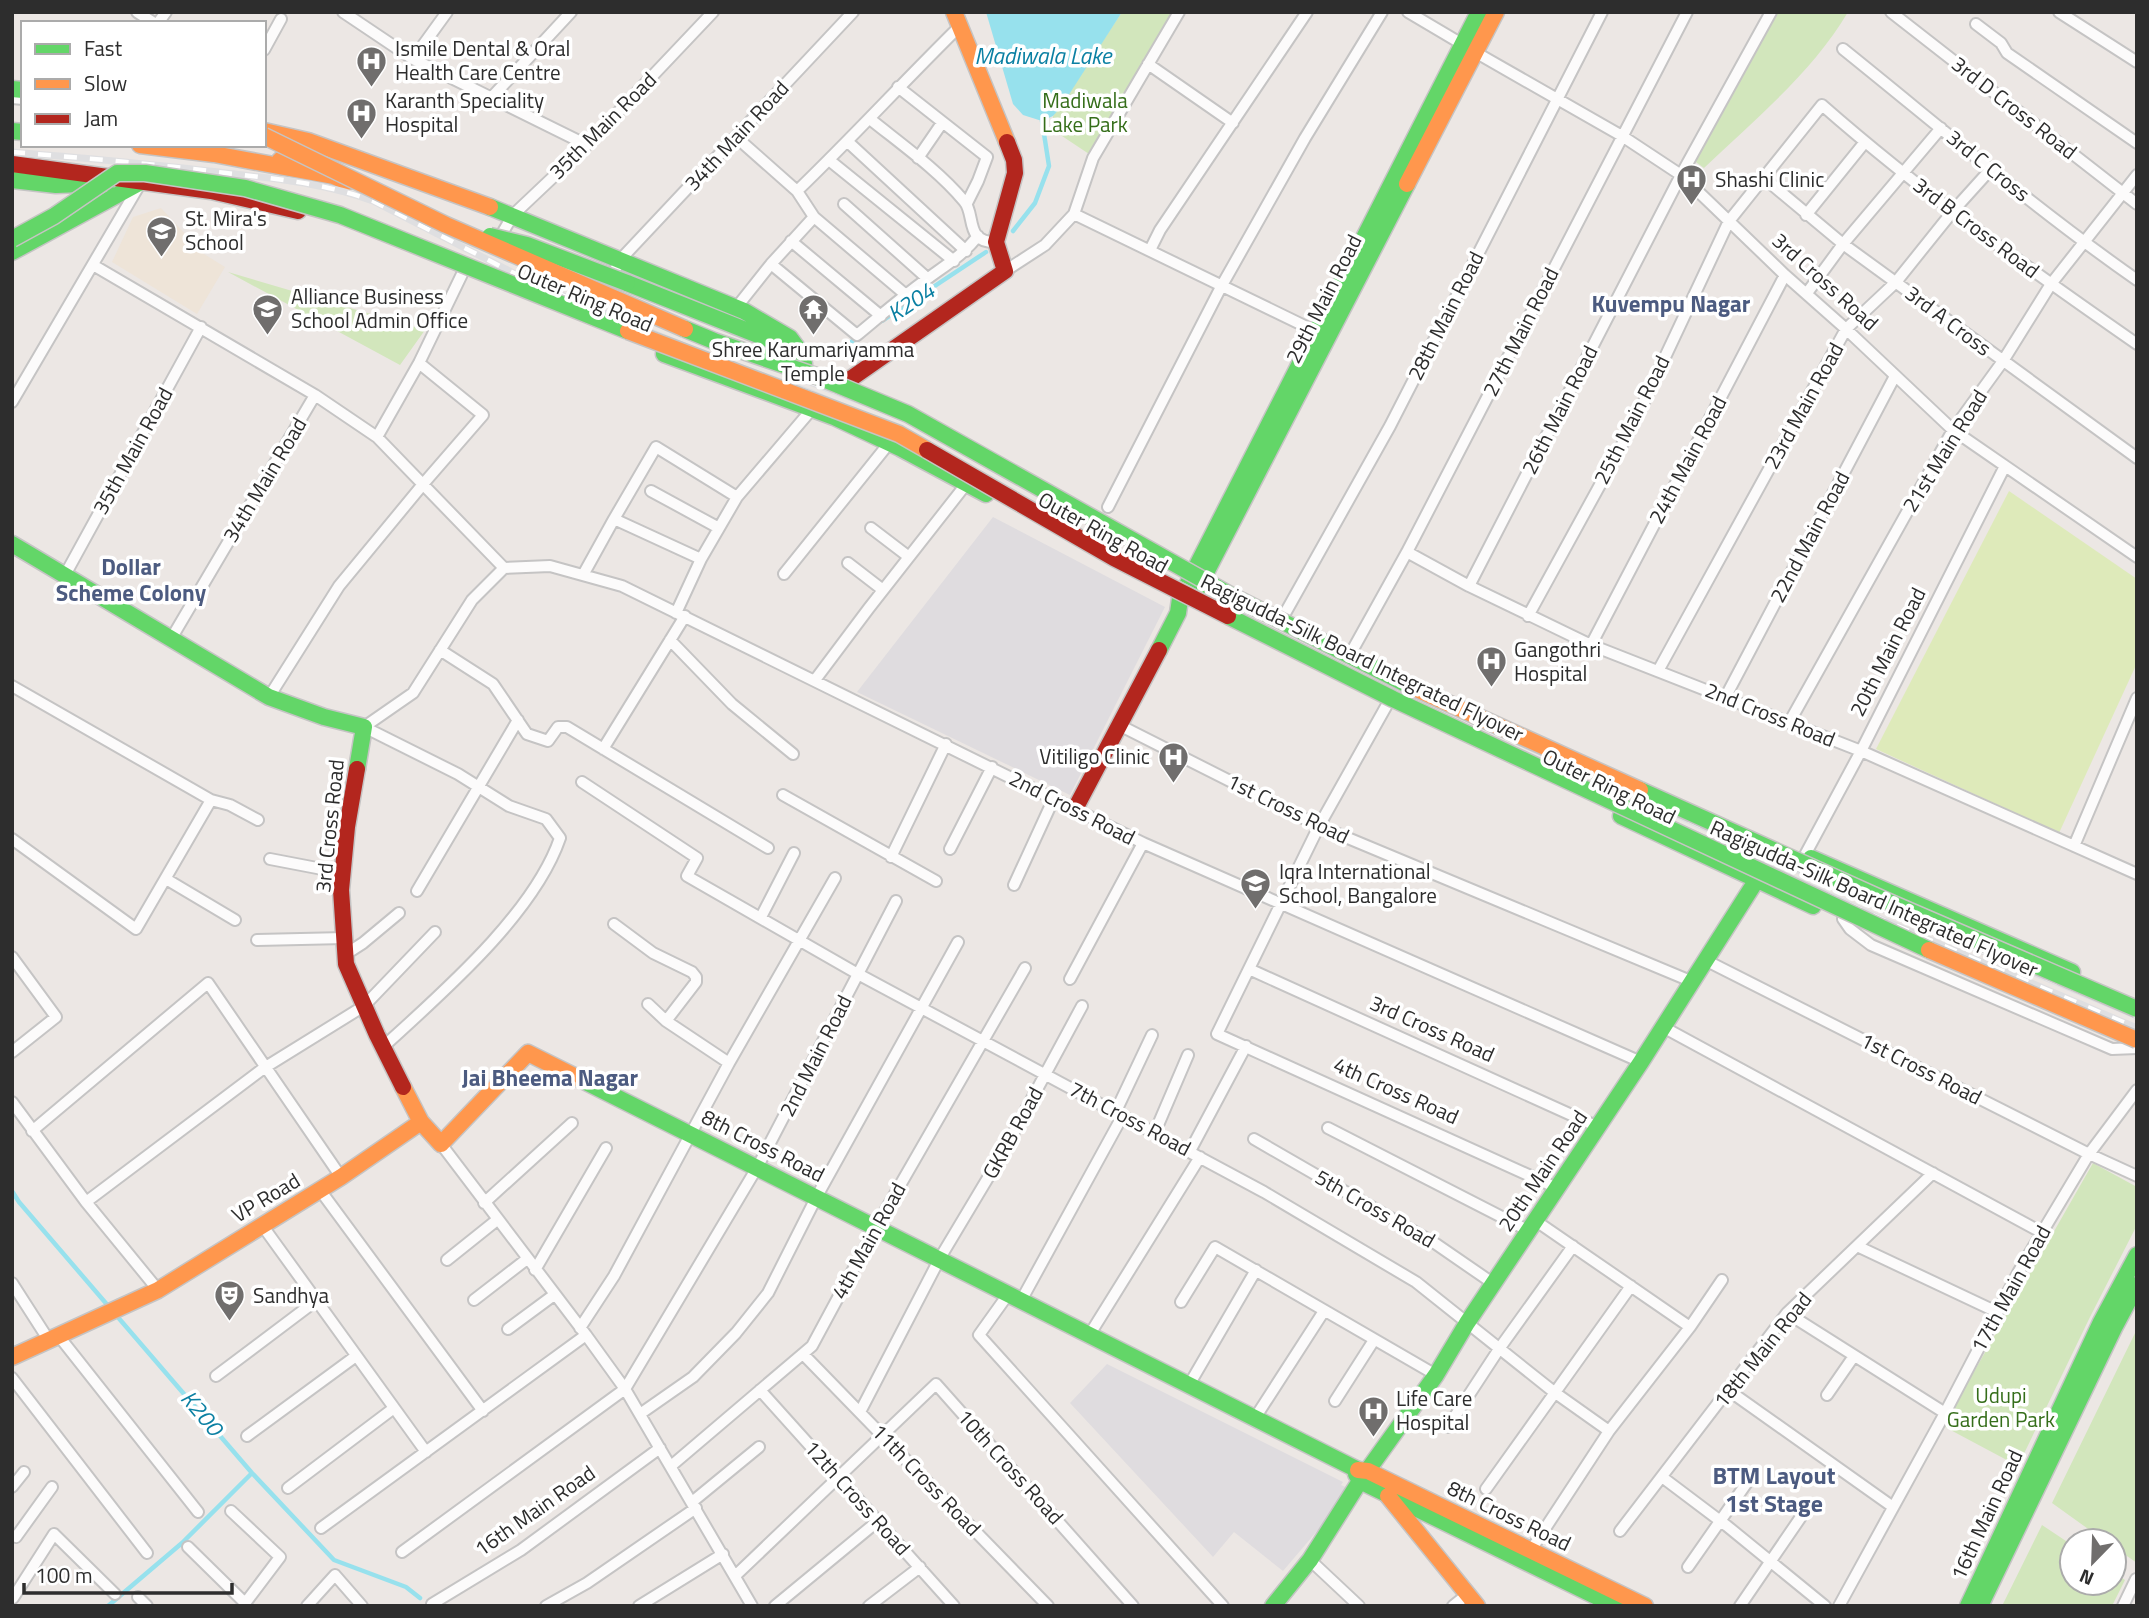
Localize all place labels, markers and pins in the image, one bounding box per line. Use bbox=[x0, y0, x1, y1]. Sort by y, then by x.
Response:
place label: Ismile Dental & Oral Health Care Centre bbox=[395, 32, 570, 88]
hospital icon: Ismile Dental & Oral Health Care Centre bbox=[355, 44, 389, 88]
place label: Karanth Speciality Hospital bbox=[385, 84, 544, 140]
hospital icon: Karanth Speciality Hospital bbox=[345, 96, 379, 140]
hospital icon: Shashi Clinic bbox=[1675, 163, 1709, 207]
place label: Shashi Clinic bbox=[1715, 163, 1824, 195]
place label: St. Mira's School bbox=[185, 202, 267, 258]
school or university icon: St. Mira's School bbox=[145, 214, 179, 258]
place label: Alliance Business School Admin Office bbox=[291, 280, 468, 336]
school or university icon: Alliance Business School Admin Office bbox=[251, 292, 285, 336]
temple icon: Shree Karumariyamma Temple bbox=[796, 293, 830, 337]
place label: Shree Karumariyamma Temple bbox=[712, 333, 915, 389]
place label: Gangothri Hospital bbox=[1514, 633, 1601, 689]
hospital icon: Gangothri Hospital bbox=[1474, 645, 1508, 689]
place label: Vitiligo Clinic bbox=[1039, 740, 1150, 772]
hospital icon: Vitiligo Clinic bbox=[1156, 740, 1190, 784]
place label: Iqra International School, Bangalore bbox=[1279, 855, 1437, 911]
school or university icon: Iqra International School, Bangalore bbox=[1239, 867, 1273, 911]
theatre icon: Sandhya bbox=[213, 1279, 247, 1323]
place label: Sandhya bbox=[253, 1279, 329, 1311]
place label: Life Care Hospital bbox=[1396, 1382, 1472, 1438]
hospital icon: Life Care Hospital bbox=[1356, 1394, 1390, 1438]

